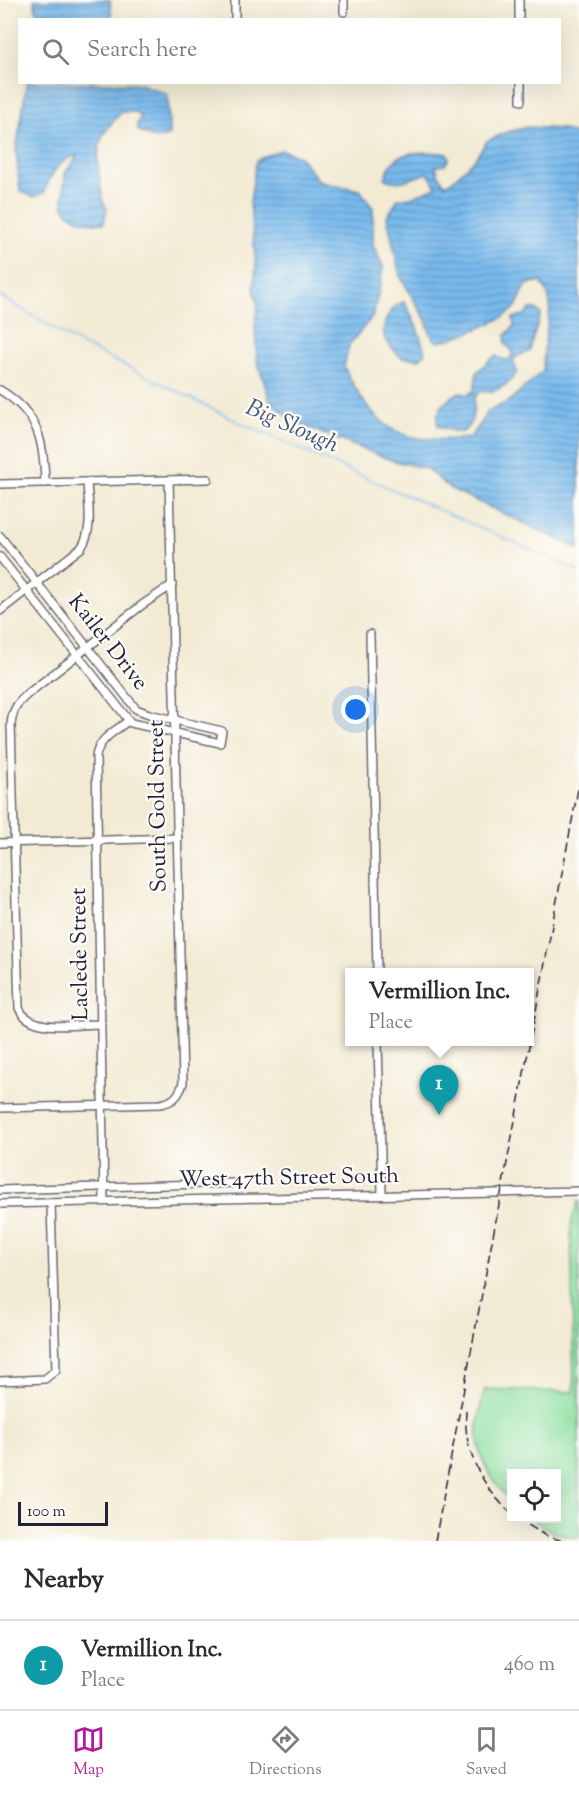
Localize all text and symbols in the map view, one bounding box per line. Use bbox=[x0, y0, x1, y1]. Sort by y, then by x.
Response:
search box bbox=[18, 18, 561, 84]
icon: search bbox=[39, 35, 72, 68]
text: Search here bbox=[87, 35, 197, 67]
water label: Big Slough bbox=[240, 391, 344, 463]
street label: Kailer Drive bbox=[59, 588, 155, 698]
your location bbox=[341, 695, 370, 724]
street label: South Gold Street bbox=[141, 719, 177, 893]
street label: Laclede Street bbox=[64, 887, 98, 1021]
popup bbox=[345, 968, 534, 1046]
text: Vermillion Inc. bbox=[369, 977, 510, 1009]
text: Place bbox=[369, 1009, 413, 1038]
pin: 1 bbox=[420, 1066, 458, 1115]
street label: West 47th Street South bbox=[179, 1161, 400, 1197]
map controls bbox=[507, 1469, 561, 1523]
button: locate bbox=[507, 1469, 561, 1523]
scale bar bbox=[18, 1499, 108, 1526]
text: 100 m bbox=[27, 1501, 66, 1524]
text: Nearby bbox=[24, 1562, 104, 1599]
text: Vermillion Inc. bbox=[81, 1635, 223, 1667]
text: 1 bbox=[40, 1651, 47, 1680]
text: 460 m bbox=[504, 1651, 555, 1680]
text: Place bbox=[81, 1667, 125, 1696]
tab: Map bbox=[72, 1723, 105, 1782]
tab: Directions bbox=[249, 1723, 322, 1782]
tab: Saved bbox=[466, 1723, 507, 1782]

